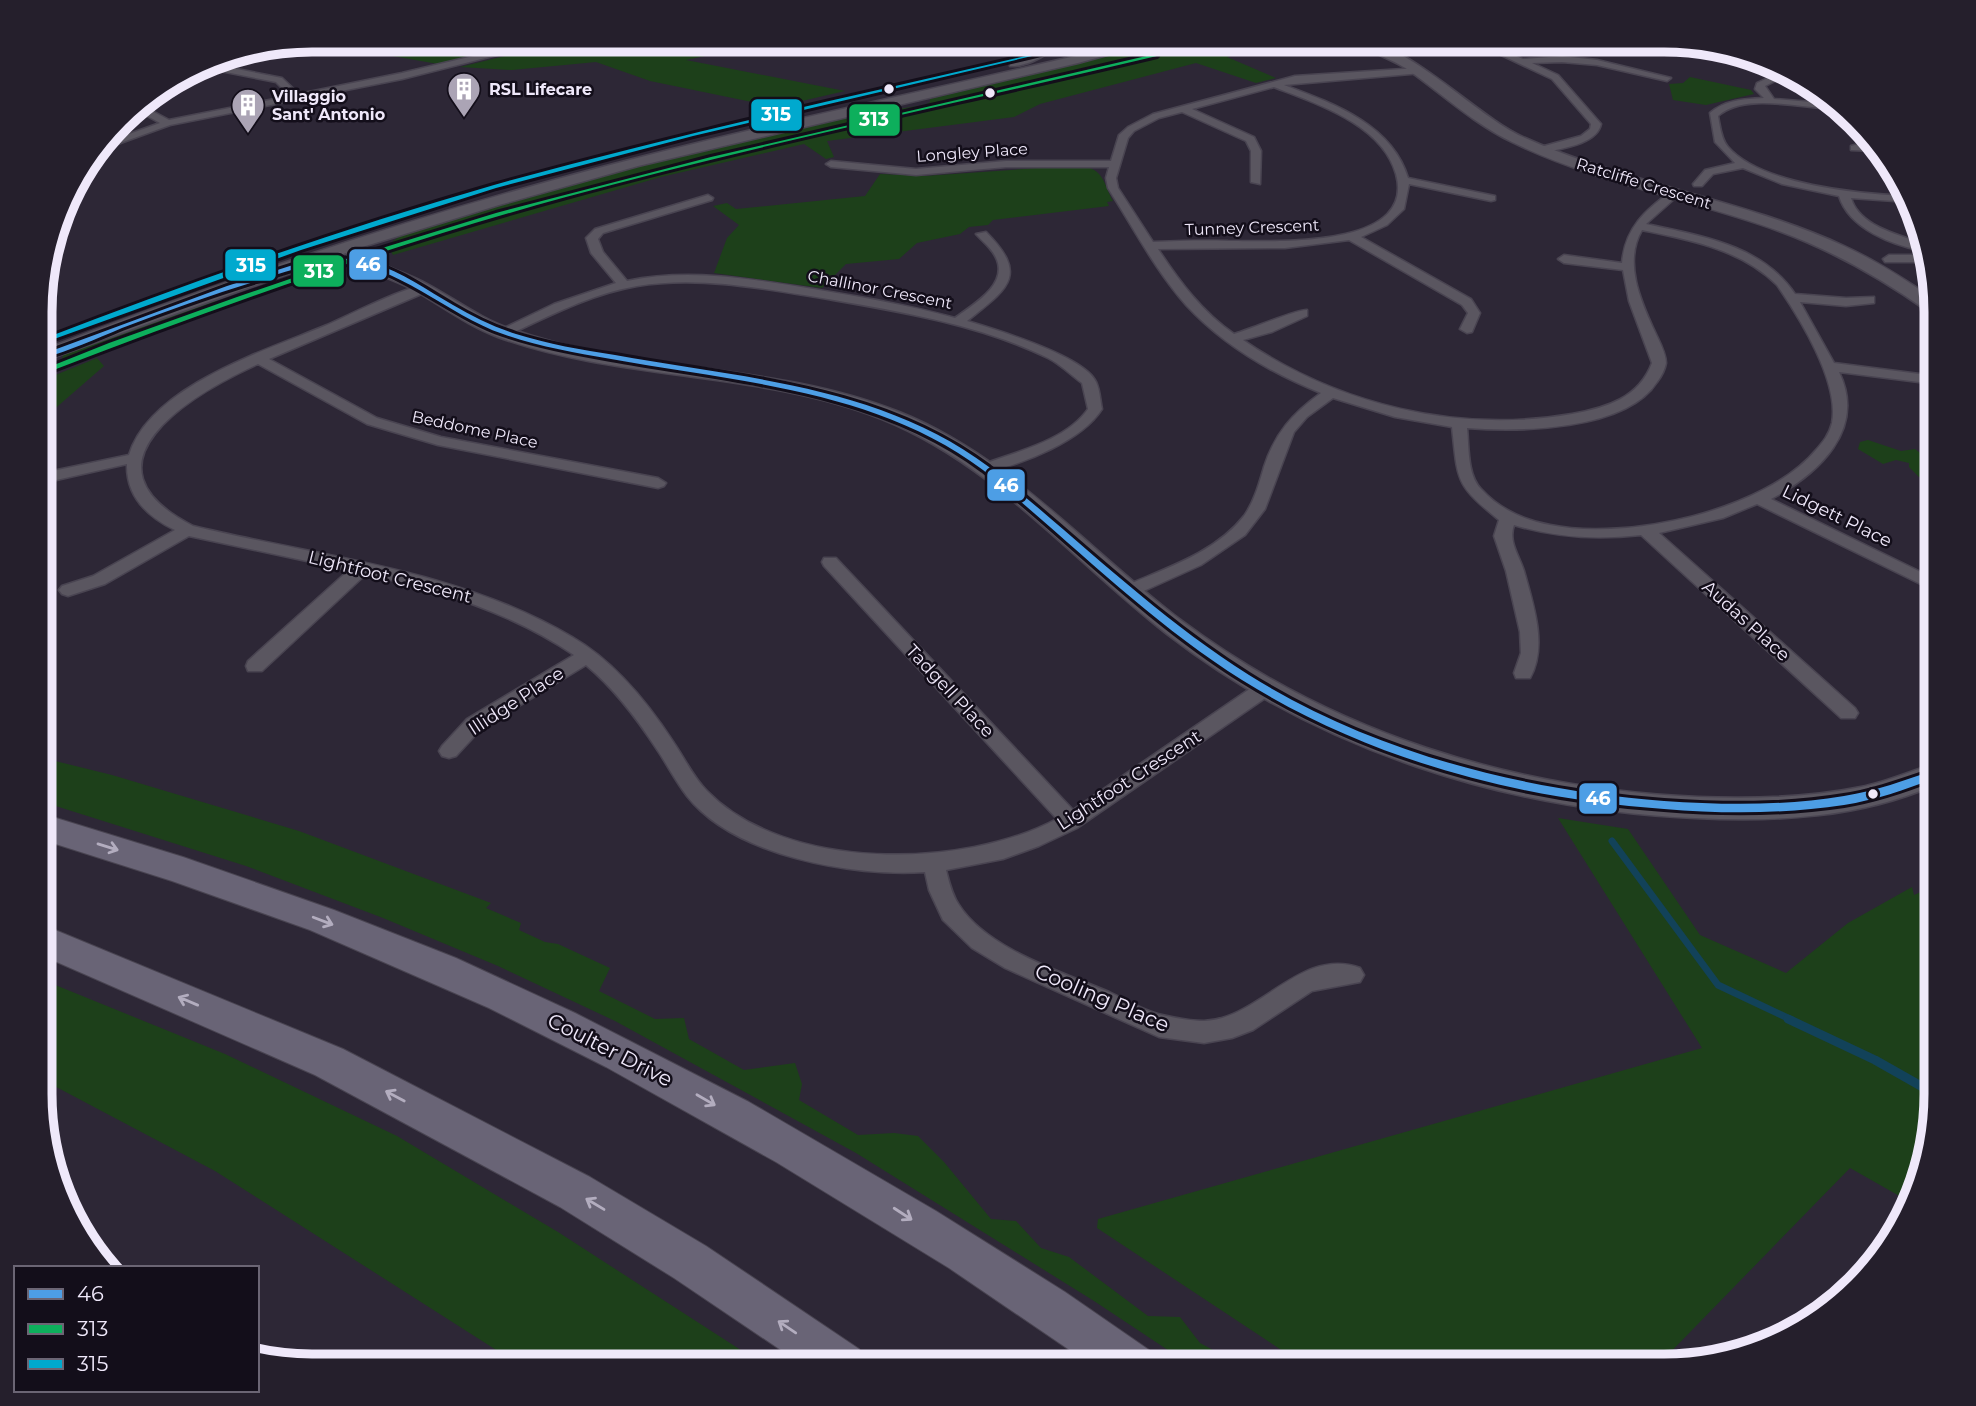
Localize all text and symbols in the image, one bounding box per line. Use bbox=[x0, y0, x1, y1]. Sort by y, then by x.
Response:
building icon: RSL Lifecare bbox=[445, 70, 483, 119]
place label: RSL Lifecare bbox=[489, 80, 592, 99]
unlabelled marker bbox=[882, 82, 896, 96]
building icon: Villaggio Sant' Antonio bbox=[229, 86, 267, 135]
unlabelled marker bbox=[983, 86, 997, 100]
place label: Villaggio Sant' Antonio bbox=[271, 87, 385, 124]
line badge: 315 bbox=[750, 98, 803, 132]
text: 315 bbox=[760, 103, 791, 126]
line badge: 313 bbox=[848, 103, 901, 137]
text: 313 bbox=[858, 108, 889, 131]
street label: Longley Place bbox=[916, 139, 1028, 166]
street label: Ratcliffe Crescent bbox=[1574, 154, 1714, 213]
street label: Tunney Crescent bbox=[1184, 216, 1320, 239]
line badge: 315 bbox=[224, 248, 277, 282]
line badge: 46 bbox=[348, 248, 388, 281]
text: 46 bbox=[355, 253, 381, 276]
text: 315 bbox=[235, 254, 266, 277]
line badge: 313 bbox=[292, 254, 345, 288]
text: 313 bbox=[303, 260, 334, 283]
street label: Challinor Crescent bbox=[806, 266, 954, 313]
street label: Beddome Place bbox=[410, 407, 540, 452]
line badge: 46 bbox=[986, 468, 1026, 502]
text: 46 bbox=[993, 474, 1019, 497]
street label: Lidgett Place bbox=[1779, 480, 1895, 552]
street label: Lightfoot Crescent bbox=[306, 546, 474, 608]
street label: Audas Place bbox=[1698, 576, 1794, 666]
street label: Tadgell Place bbox=[901, 640, 999, 742]
street label: Illidge Place bbox=[464, 662, 568, 740]
street label: Lightfoot Crescent bbox=[1053, 725, 1205, 835]
line badge: 46 bbox=[1578, 782, 1618, 815]
text: 46 bbox=[1585, 787, 1611, 810]
unlabelled marker bbox=[1866, 787, 1880, 801]
one-way arrow bbox=[97, 841, 119, 854]
one-way arrow bbox=[312, 915, 333, 928]
street label: Cooling Place bbox=[1031, 958, 1173, 1037]
one-way arrow bbox=[178, 994, 200, 1007]
street label: Coulter Drive bbox=[544, 1007, 677, 1092]
one-way arrow bbox=[385, 1089, 406, 1103]
one-way arrow bbox=[696, 1093, 716, 1107]
one-way arrow bbox=[586, 1197, 605, 1212]
one-way arrow bbox=[893, 1207, 912, 1221]
legend bbox=[14, 1266, 259, 1392]
text: 46 bbox=[77, 1281, 104, 1306]
text: 313 bbox=[77, 1316, 108, 1341]
one-way arrow bbox=[777, 1320, 797, 1334]
text: 315 bbox=[77, 1351, 108, 1376]

